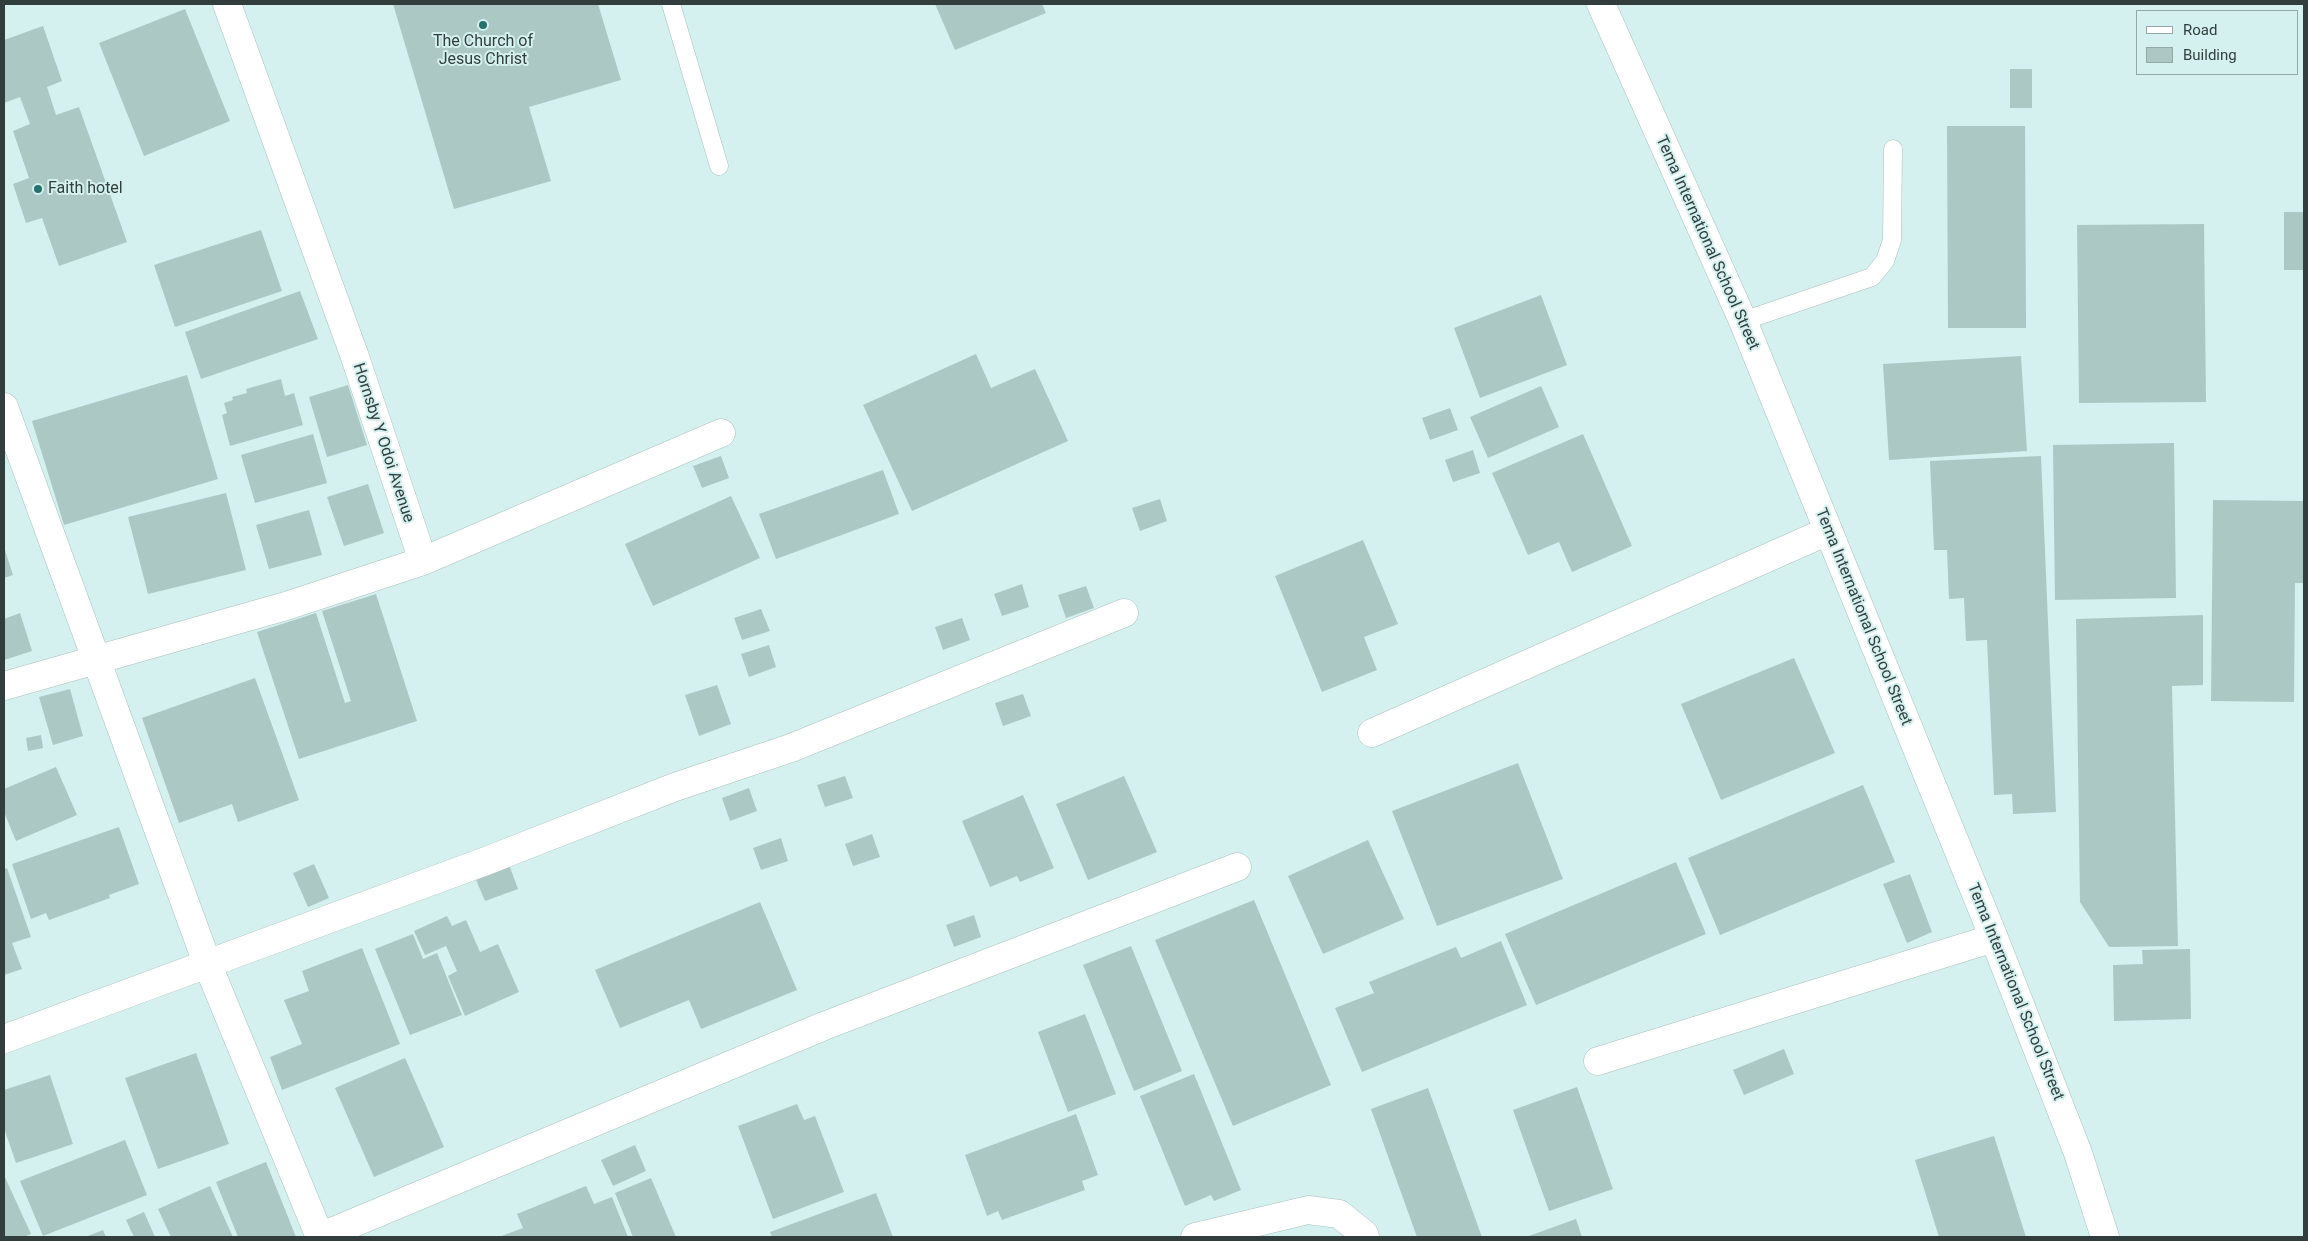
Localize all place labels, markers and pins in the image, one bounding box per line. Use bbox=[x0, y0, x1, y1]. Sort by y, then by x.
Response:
marker: The Church of Jesus Christ bbox=[477, 19, 489, 31]
place label: The Church of Jesus Christ bbox=[433, 32, 533, 70]
place label: Faith hotel bbox=[48, 179, 123, 199]
marker: Faith hotel bbox=[32, 183, 44, 195]

